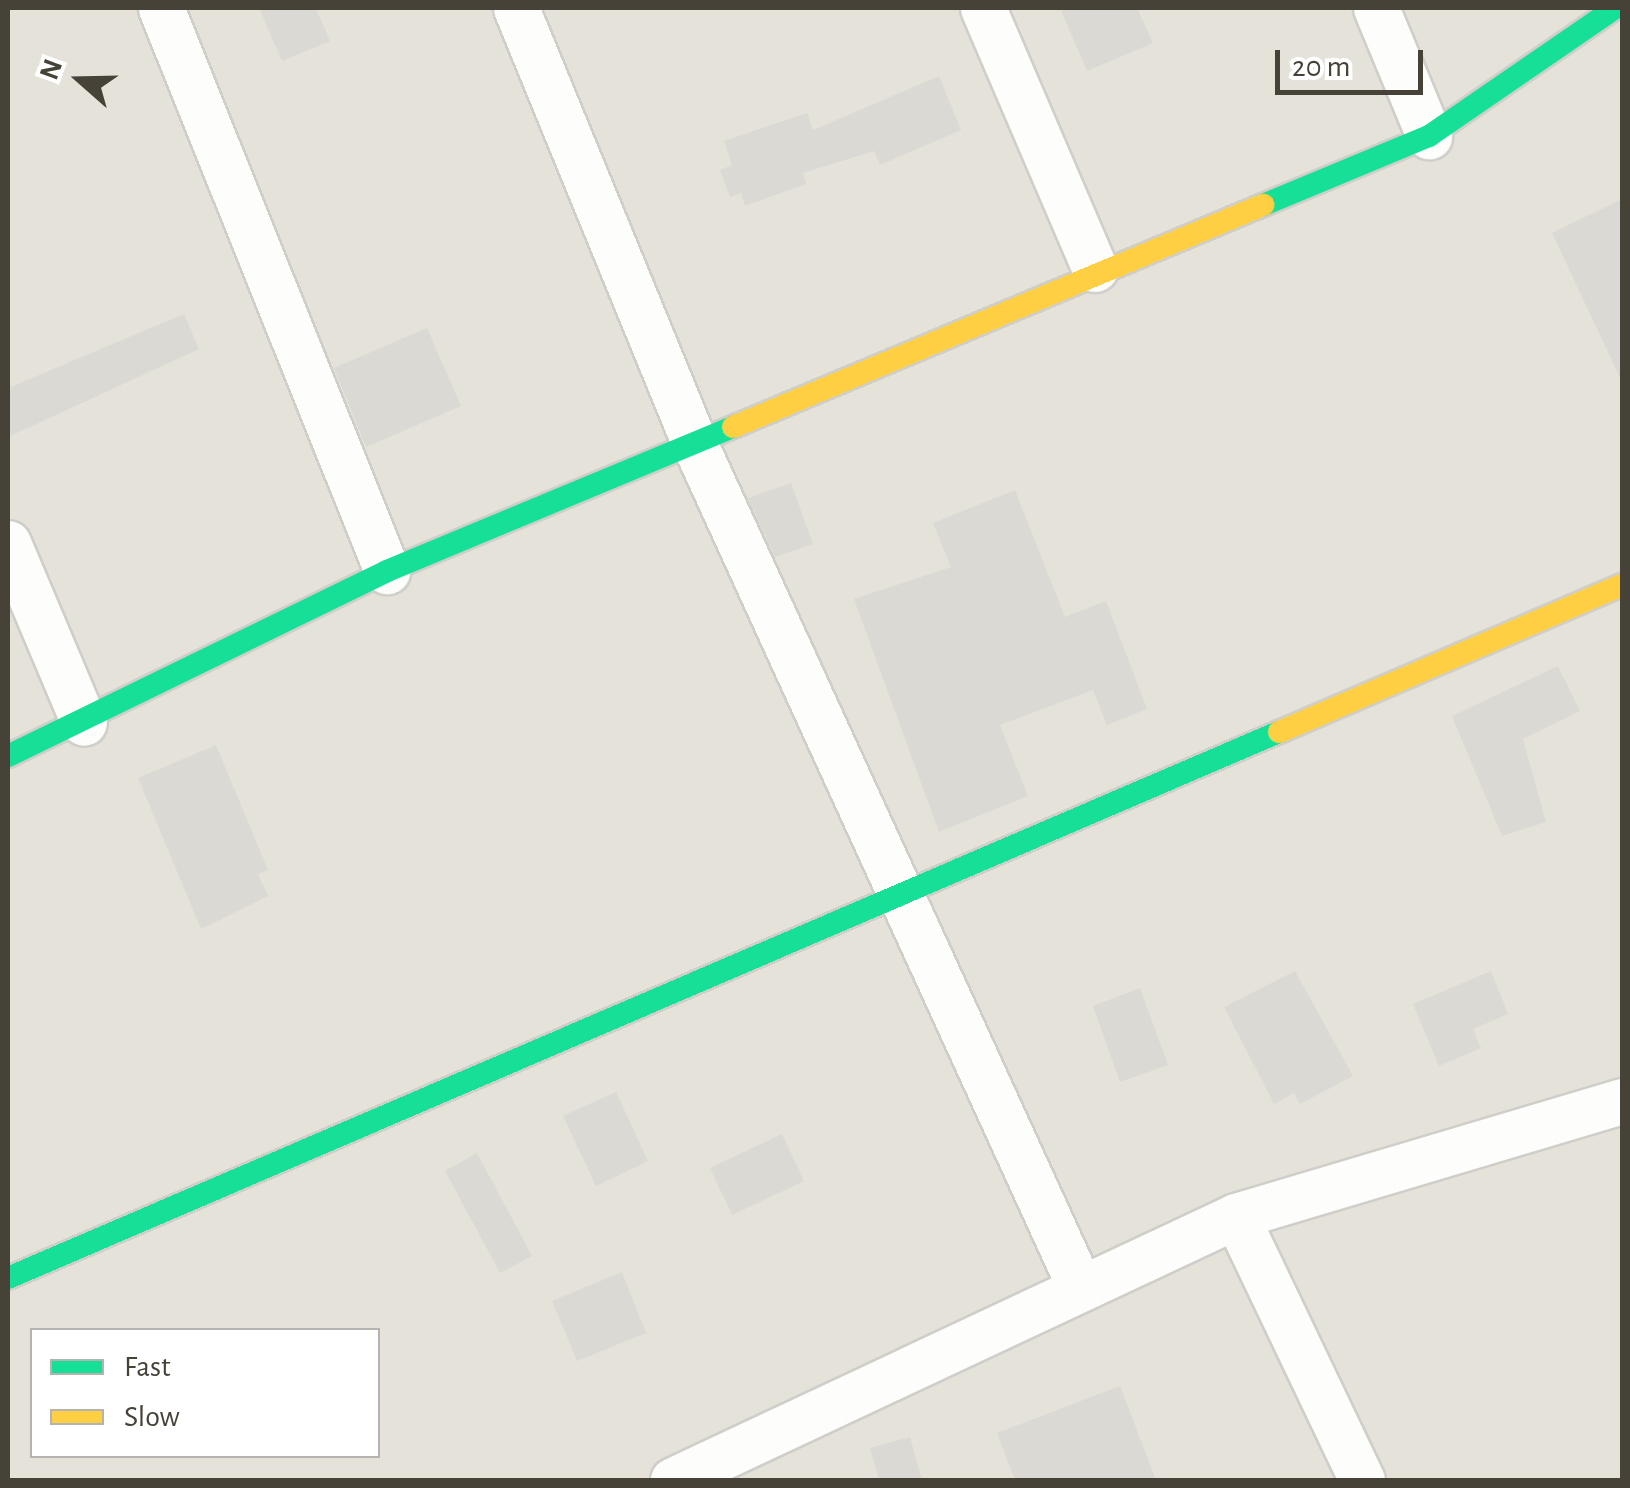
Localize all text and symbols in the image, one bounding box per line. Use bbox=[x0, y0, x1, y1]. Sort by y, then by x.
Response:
north arrow bbox=[30, 30, 130, 130]
scale bar bbox=[1280, 30, 1428, 92]
text: 20 m bbox=[1292, 52, 1350, 82]
text: N bbox=[35, 56, 68, 84]
legend bbox=[30, 1328, 380, 1458]
text: Fast bbox=[124, 1352, 171, 1382]
text: Slow bbox=[124, 1402, 180, 1432]

